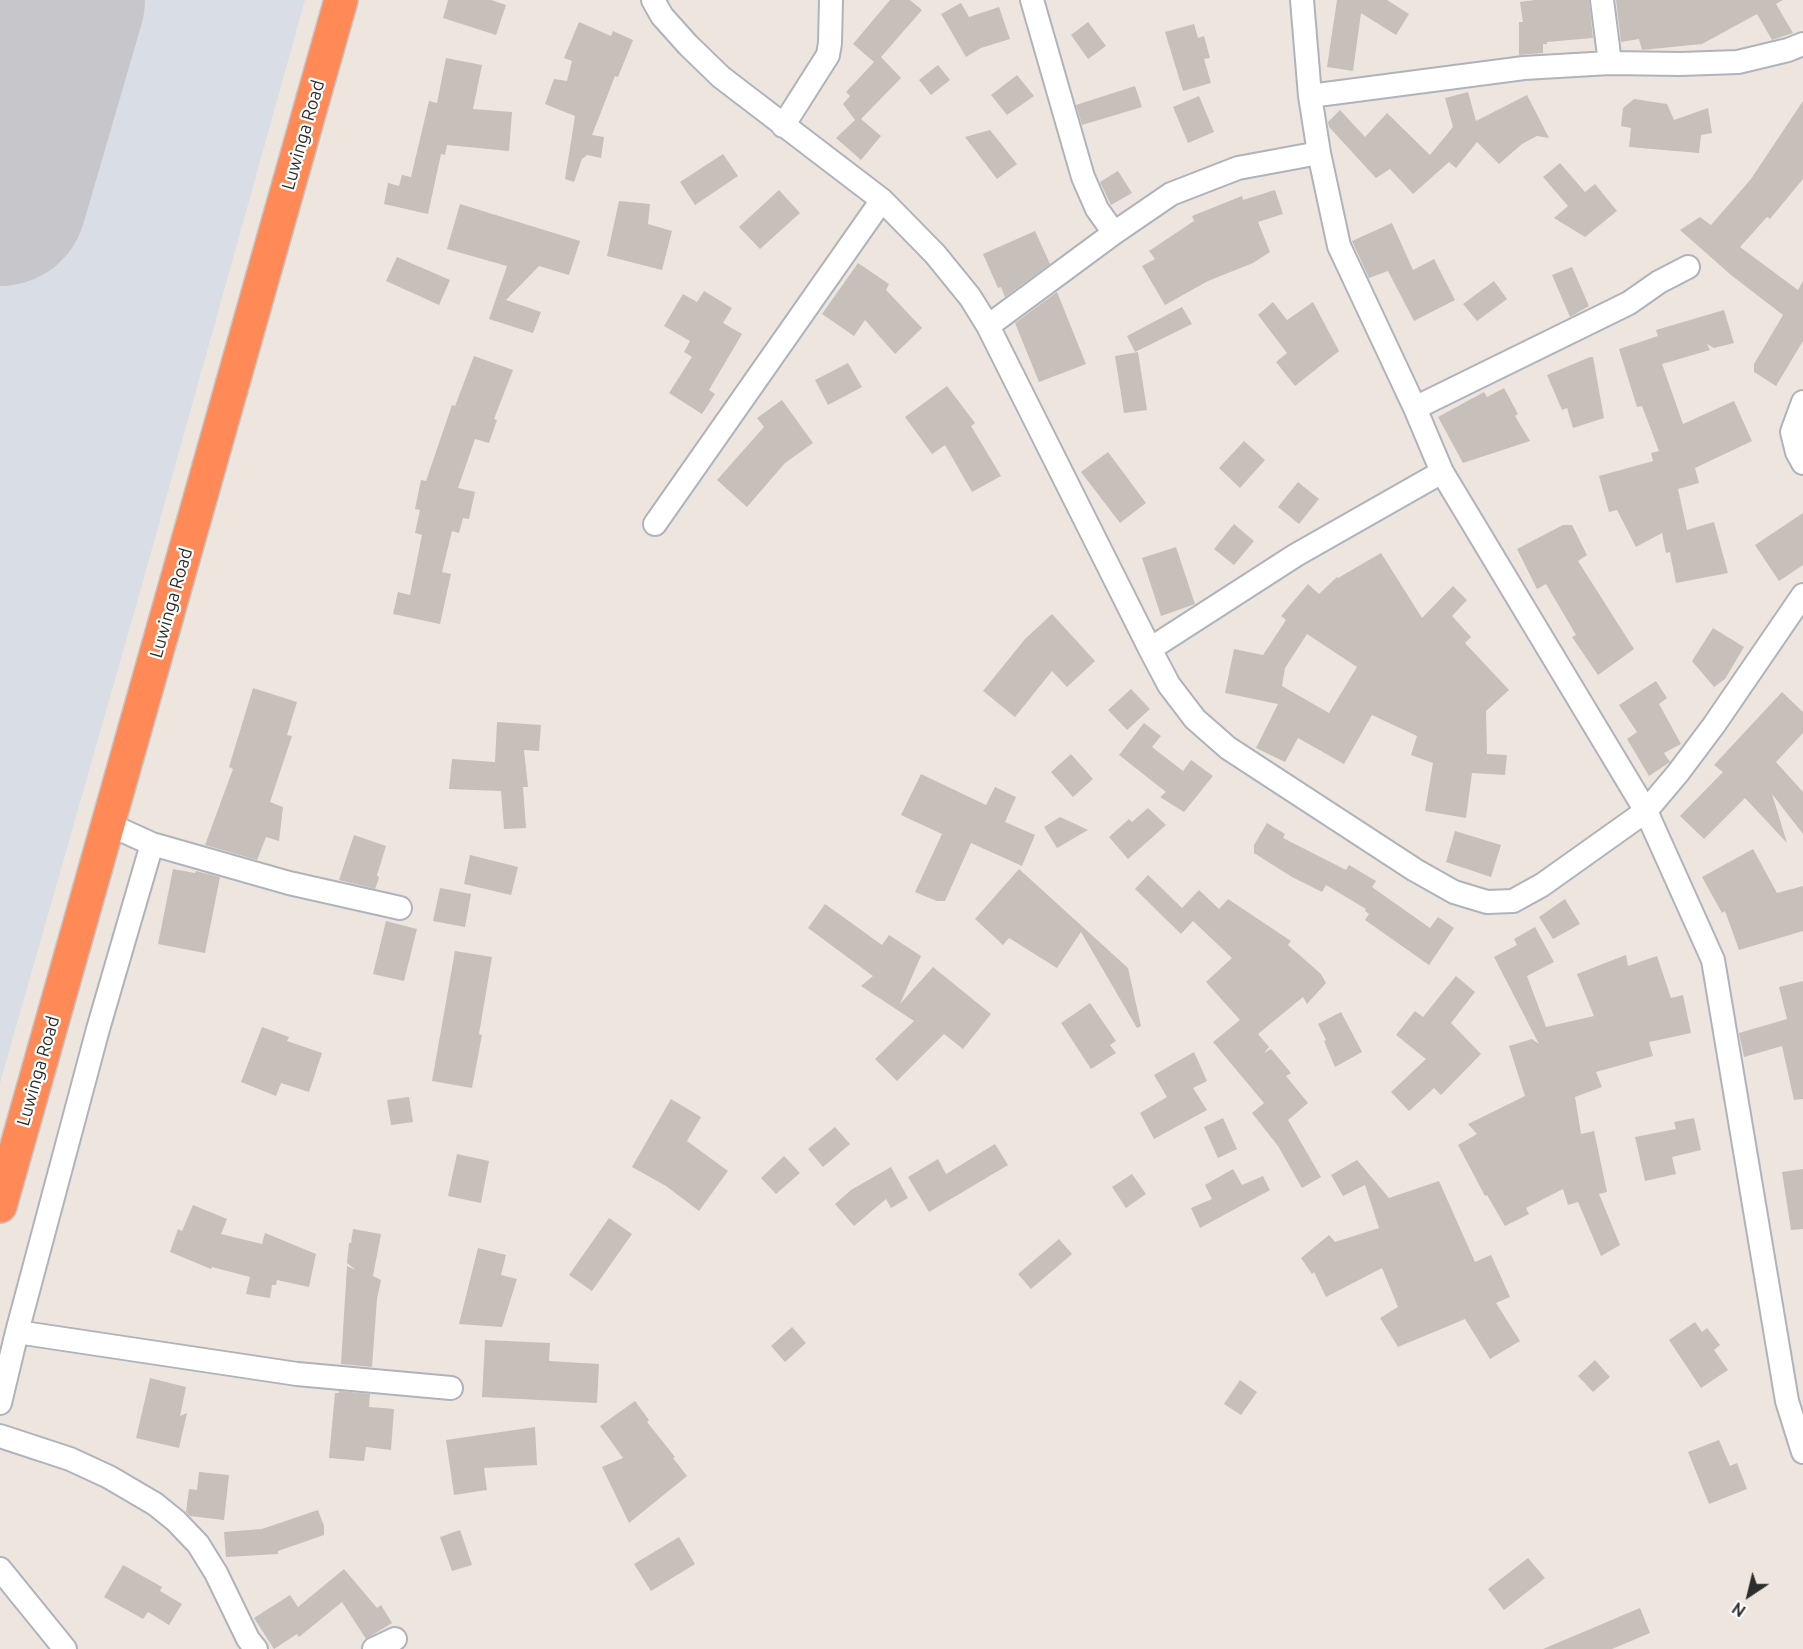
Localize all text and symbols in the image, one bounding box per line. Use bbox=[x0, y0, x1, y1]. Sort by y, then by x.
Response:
street label: Luwinga Road bbox=[277, 78, 329, 192]
street label: Luwinga Road bbox=[145, 546, 197, 660]
street label: Luwinga Road bbox=[12, 1014, 64, 1128]
north arrow bbox=[1719, 1565, 1779, 1625]
text: N bbox=[1729, 1599, 1749, 1621]

